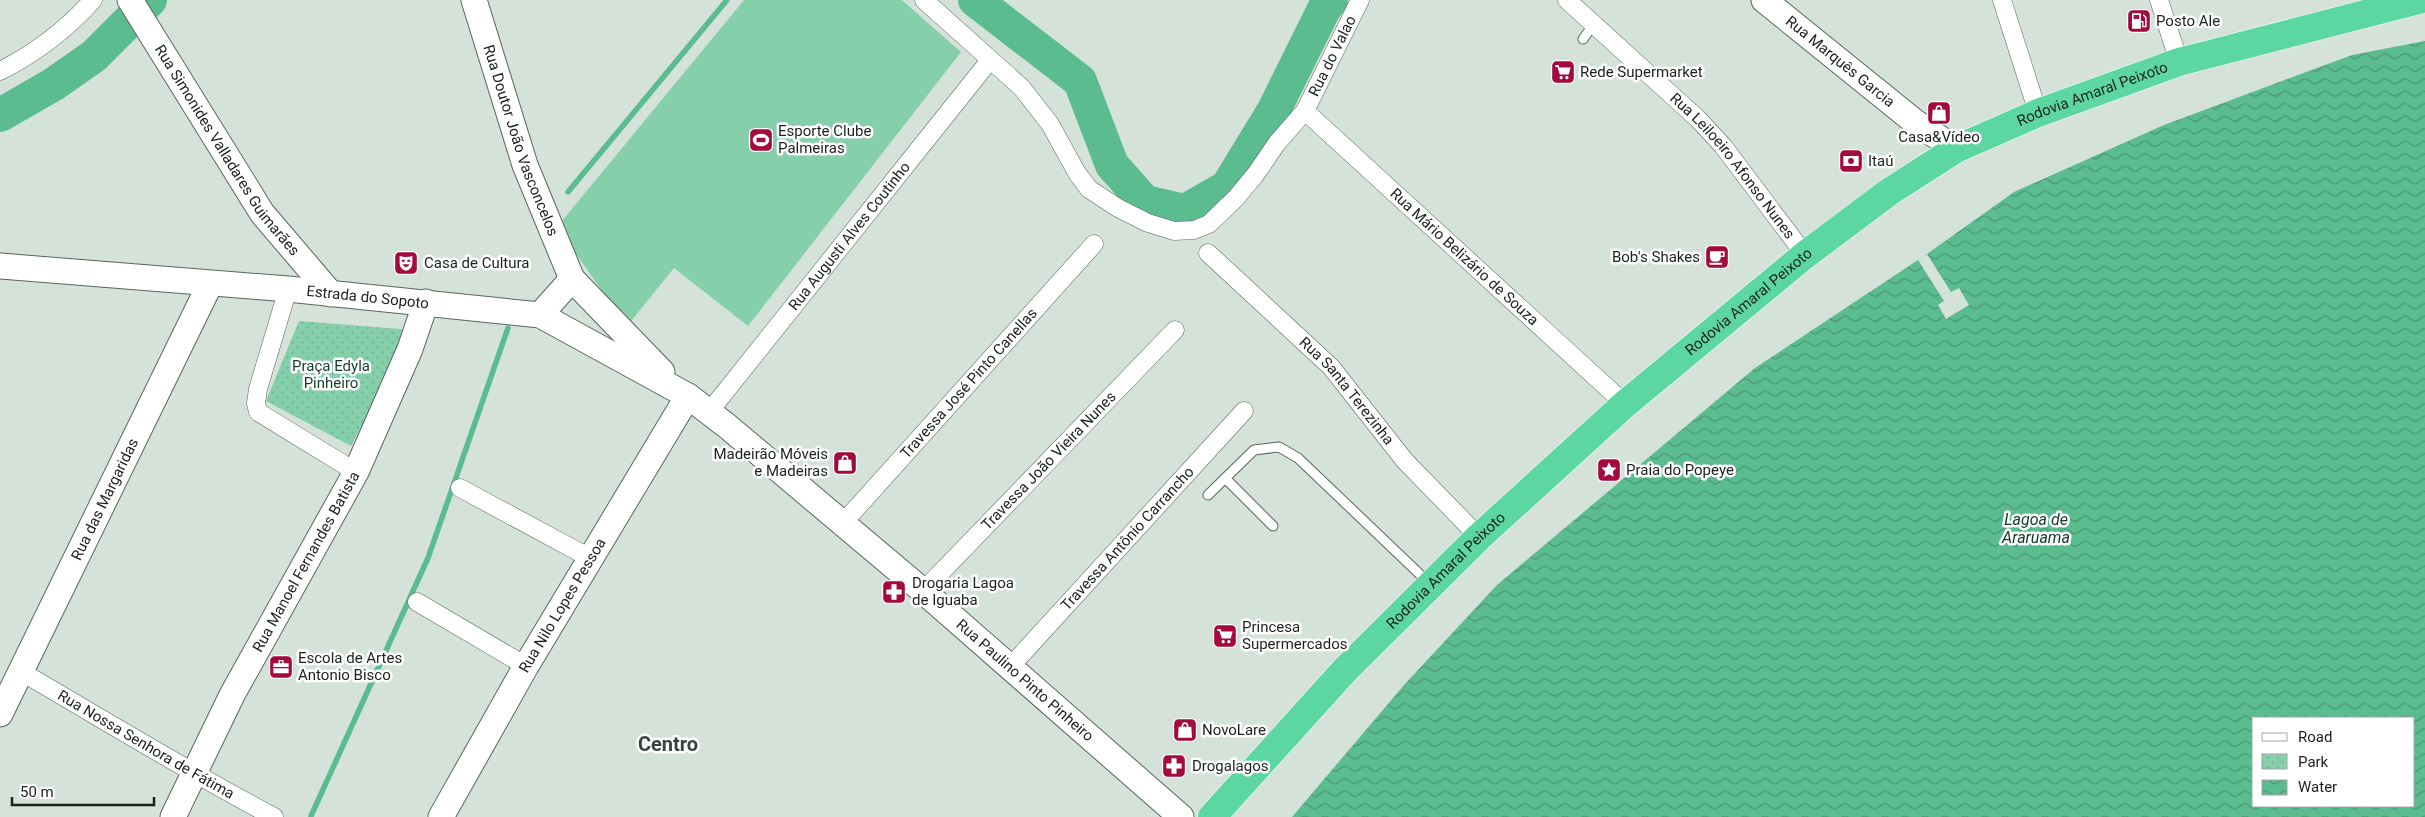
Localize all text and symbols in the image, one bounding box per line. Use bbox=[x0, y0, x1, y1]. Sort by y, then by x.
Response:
fuel station icon: Posto Ale bbox=[2126, 8, 2152, 34]
street label: Rua Marquês Garcia bbox=[1782, 12, 1898, 111]
place label: Posto Ale bbox=[2156, 12, 2220, 30]
street label: Rua do Valao bbox=[1305, 13, 1360, 99]
street label: Rua Simonides Valladares Guimarães bbox=[151, 41, 303, 259]
street label: Rua Doutor João Vasconcelos bbox=[479, 43, 562, 239]
street label: Rodovia Amaral Peixoto bbox=[2014, 58, 2170, 130]
supermarket icon: Rede Supermarket bbox=[1550, 59, 1576, 85]
place label: Rede Supermarket bbox=[1580, 63, 1703, 81]
street label: Rua Leiloeiro Afonso Nunes bbox=[1666, 89, 1799, 242]
shop icon: Casa&Vídeo bbox=[1926, 100, 1952, 126]
place label: Esporte Clube Palmeiras bbox=[778, 122, 871, 157]
sports icon: Esporte Clube Palmeiras bbox=[748, 127, 774, 153]
place label: Casa&Vídeo bbox=[1898, 128, 1980, 146]
bank icon: Itaú bbox=[1838, 148, 1864, 174]
place label: Itaú bbox=[1868, 152, 1893, 170]
street label: Rua Augusti Alves Coutinho bbox=[785, 158, 914, 314]
street label: Rua Mário Belizário de Souza bbox=[1386, 185, 1542, 329]
street label: Rodovia Amaral Peixoto bbox=[1682, 244, 1816, 359]
cafe icon: Bob's Shakes bbox=[1704, 244, 1730, 270]
place label: Bob's Shakes bbox=[1612, 248, 1700, 266]
theatre icon: Casa de Cultura bbox=[393, 250, 419, 276]
place label: Casa de Cultura bbox=[424, 254, 529, 272]
street label: Estrada do Sopoto bbox=[306, 282, 430, 312]
street label: Travessa José Pinto Canellas bbox=[896, 304, 1041, 462]
street label: Rua Santa Terezinha bbox=[1296, 333, 1398, 448]
park label: Praça Edyla Pinheiro bbox=[292, 357, 370, 392]
street label: Travessa João Vieira Nunes bbox=[978, 388, 1120, 534]
street label: Rua das Margaridas bbox=[67, 435, 142, 563]
place label: Madeirão Móveis e Madeiras bbox=[713, 445, 828, 480]
shop icon: Madeirão Móveis e Madeiras bbox=[832, 450, 858, 476]
place icon: Praia do Popeye bbox=[1596, 457, 1622, 483]
place label: Praia do Popeye bbox=[1626, 461, 1734, 479]
street label: Travessa Antônio Carrancho bbox=[1057, 463, 1198, 614]
street label: Rua Manoel Fernandes Batista bbox=[249, 468, 363, 655]
street label: Rodovia Amaral Peixoto bbox=[1383, 508, 1509, 633]
water label: Lagoa de Araruama bbox=[2001, 510, 2070, 547]
street label: Rua Nilo Lopes Pessoa bbox=[515, 535, 610, 676]
place label: Drogaria Lagoa de Iguaba bbox=[912, 574, 1014, 609]
pharmacy icon: Drogaria Lagoa de Iguaba bbox=[881, 579, 907, 605]
street label: Rua Paulino Pinto Pinheiro bbox=[953, 615, 1097, 745]
place label: Princesa Supermercados bbox=[1242, 618, 1347, 653]
supermarket icon: Princesa Supermercados bbox=[1212, 623, 1238, 649]
place label: Escola de Artes Antonio Bisco bbox=[298, 649, 402, 684]
office icon: Escola de Artes Antonio Bisco bbox=[268, 654, 294, 680]
street label: Rua Nossa Senhora de Fátima bbox=[55, 686, 237, 803]
shop icon: NovoLare bbox=[1172, 717, 1198, 743]
legend bbox=[2252, 717, 2415, 807]
place label: NovoLare bbox=[1202, 721, 1266, 739]
text: Road bbox=[2298, 728, 2332, 746]
district label: Centro bbox=[638, 732, 698, 756]
pharmacy icon: Drogalagos bbox=[1161, 753, 1187, 779]
text: Park bbox=[2298, 753, 2329, 771]
place label: Drogalagos bbox=[1192, 757, 1268, 775]
scale bar bbox=[12, 774, 155, 806]
text: Water bbox=[2298, 778, 2337, 796]
text: 50 m bbox=[20, 783, 54, 801]

